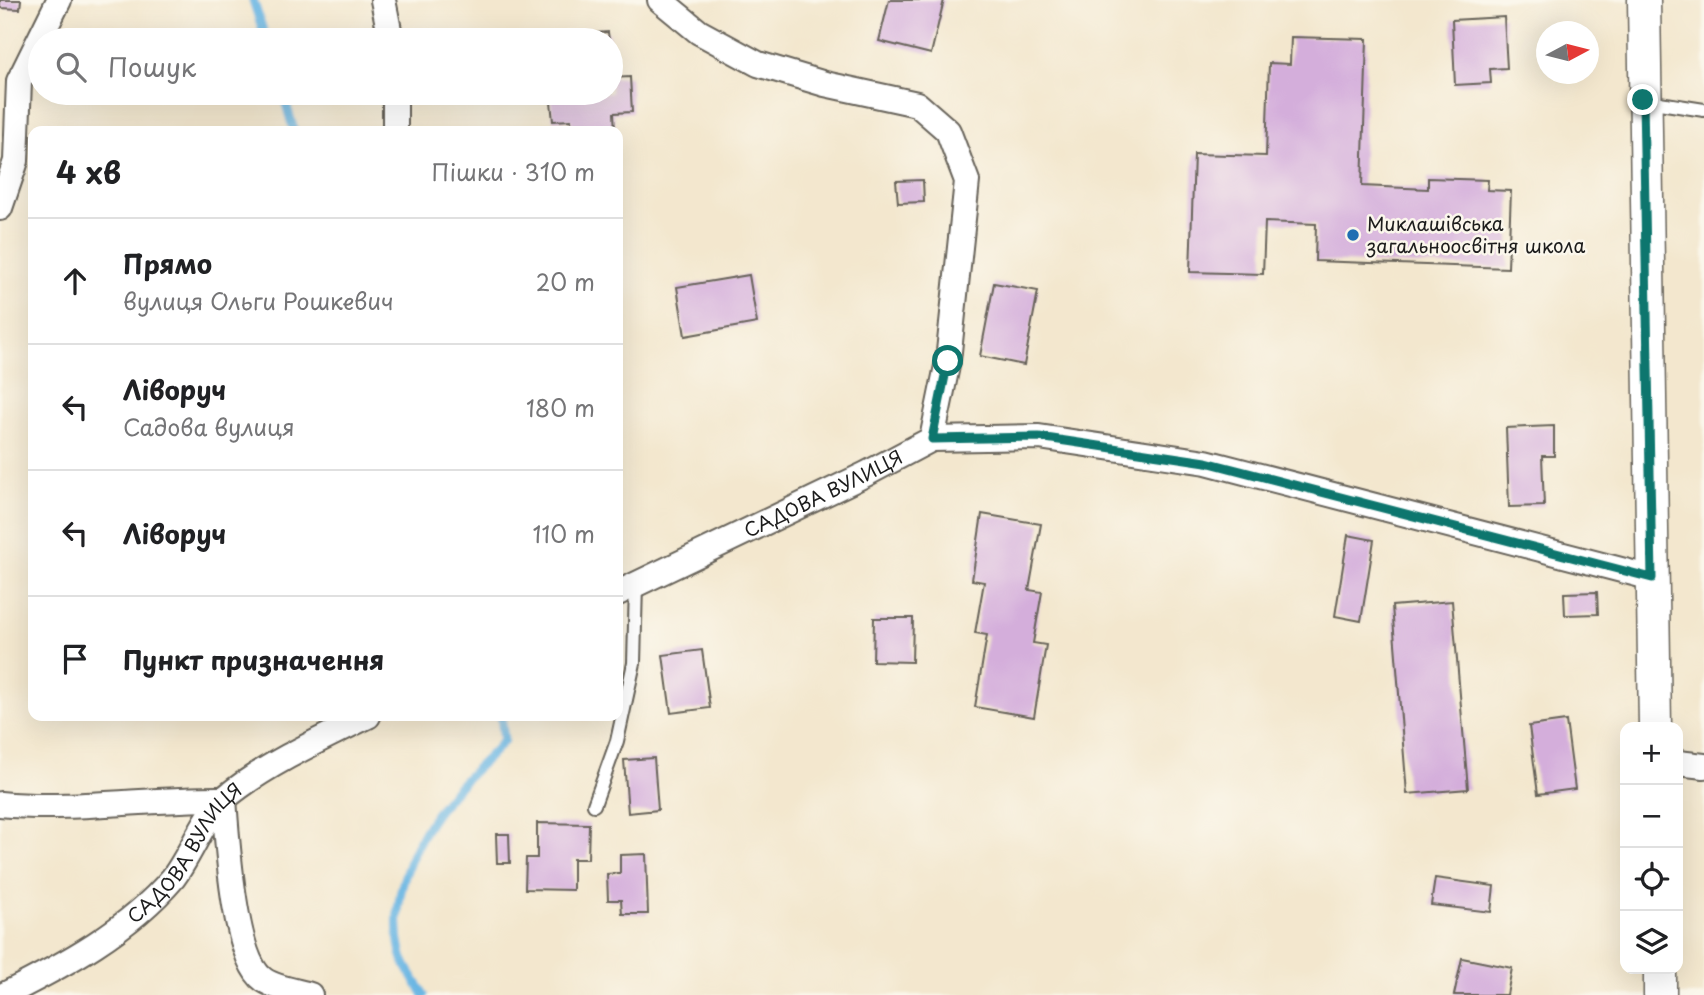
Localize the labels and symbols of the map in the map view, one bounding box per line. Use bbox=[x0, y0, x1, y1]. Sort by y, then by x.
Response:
north arrow bbox=[1536, 21, 1599, 84]
route end bbox=[1627, 84, 1658, 115]
place label: Миклашівська загальноосвітня школа bbox=[1366, 209, 1585, 259]
marker: Миклашівська загальноосвітня школа bbox=[1345, 227, 1361, 243]
route start bbox=[932, 345, 963, 376]
street label: САДОВА ВУЛИЦЯ bbox=[739, 442, 907, 544]
street label: САДОВА ВУЛИЦЯ bbox=[120, 775, 247, 929]

